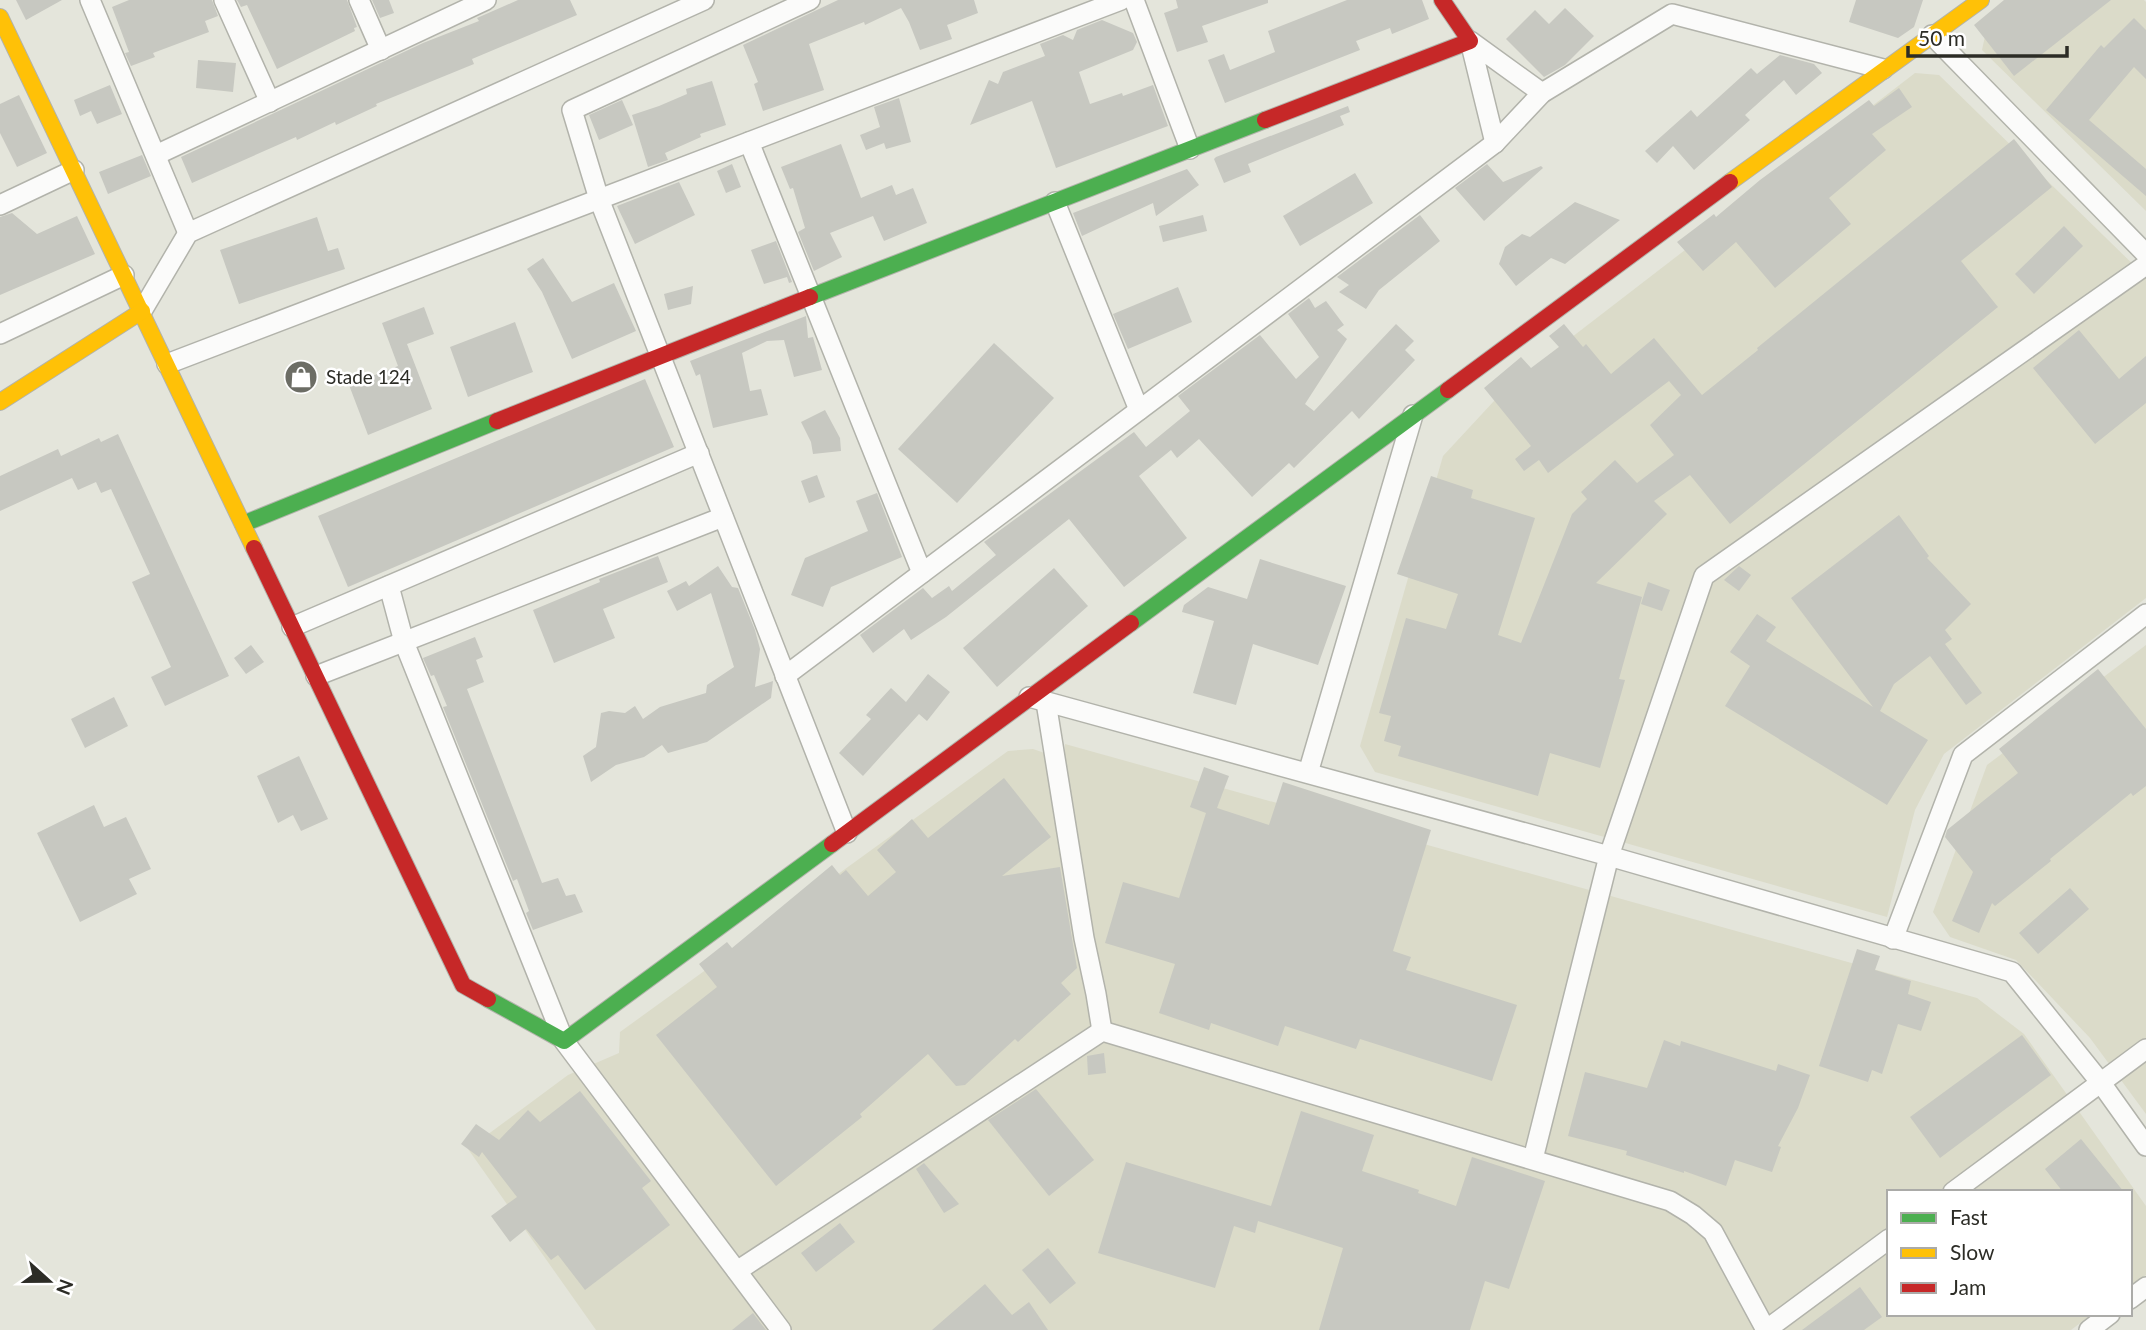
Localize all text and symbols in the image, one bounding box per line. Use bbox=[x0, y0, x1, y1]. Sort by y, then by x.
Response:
scale bar bbox=[1908, 14, 2067, 58]
text: 50 m bbox=[1918, 25, 1965, 50]
shop icon: Stade 124 bbox=[282, 358, 320, 396]
place label: Stade 124 bbox=[326, 365, 411, 388]
legend bbox=[1887, 1190, 2132, 1316]
text: Fast bbox=[1950, 1204, 1988, 1229]
text: Slow bbox=[1950, 1239, 1995, 1264]
north arrow bbox=[14, 1246, 84, 1316]
text: Jam bbox=[1950, 1274, 1986, 1299]
text: N bbox=[52, 1276, 79, 1298]

